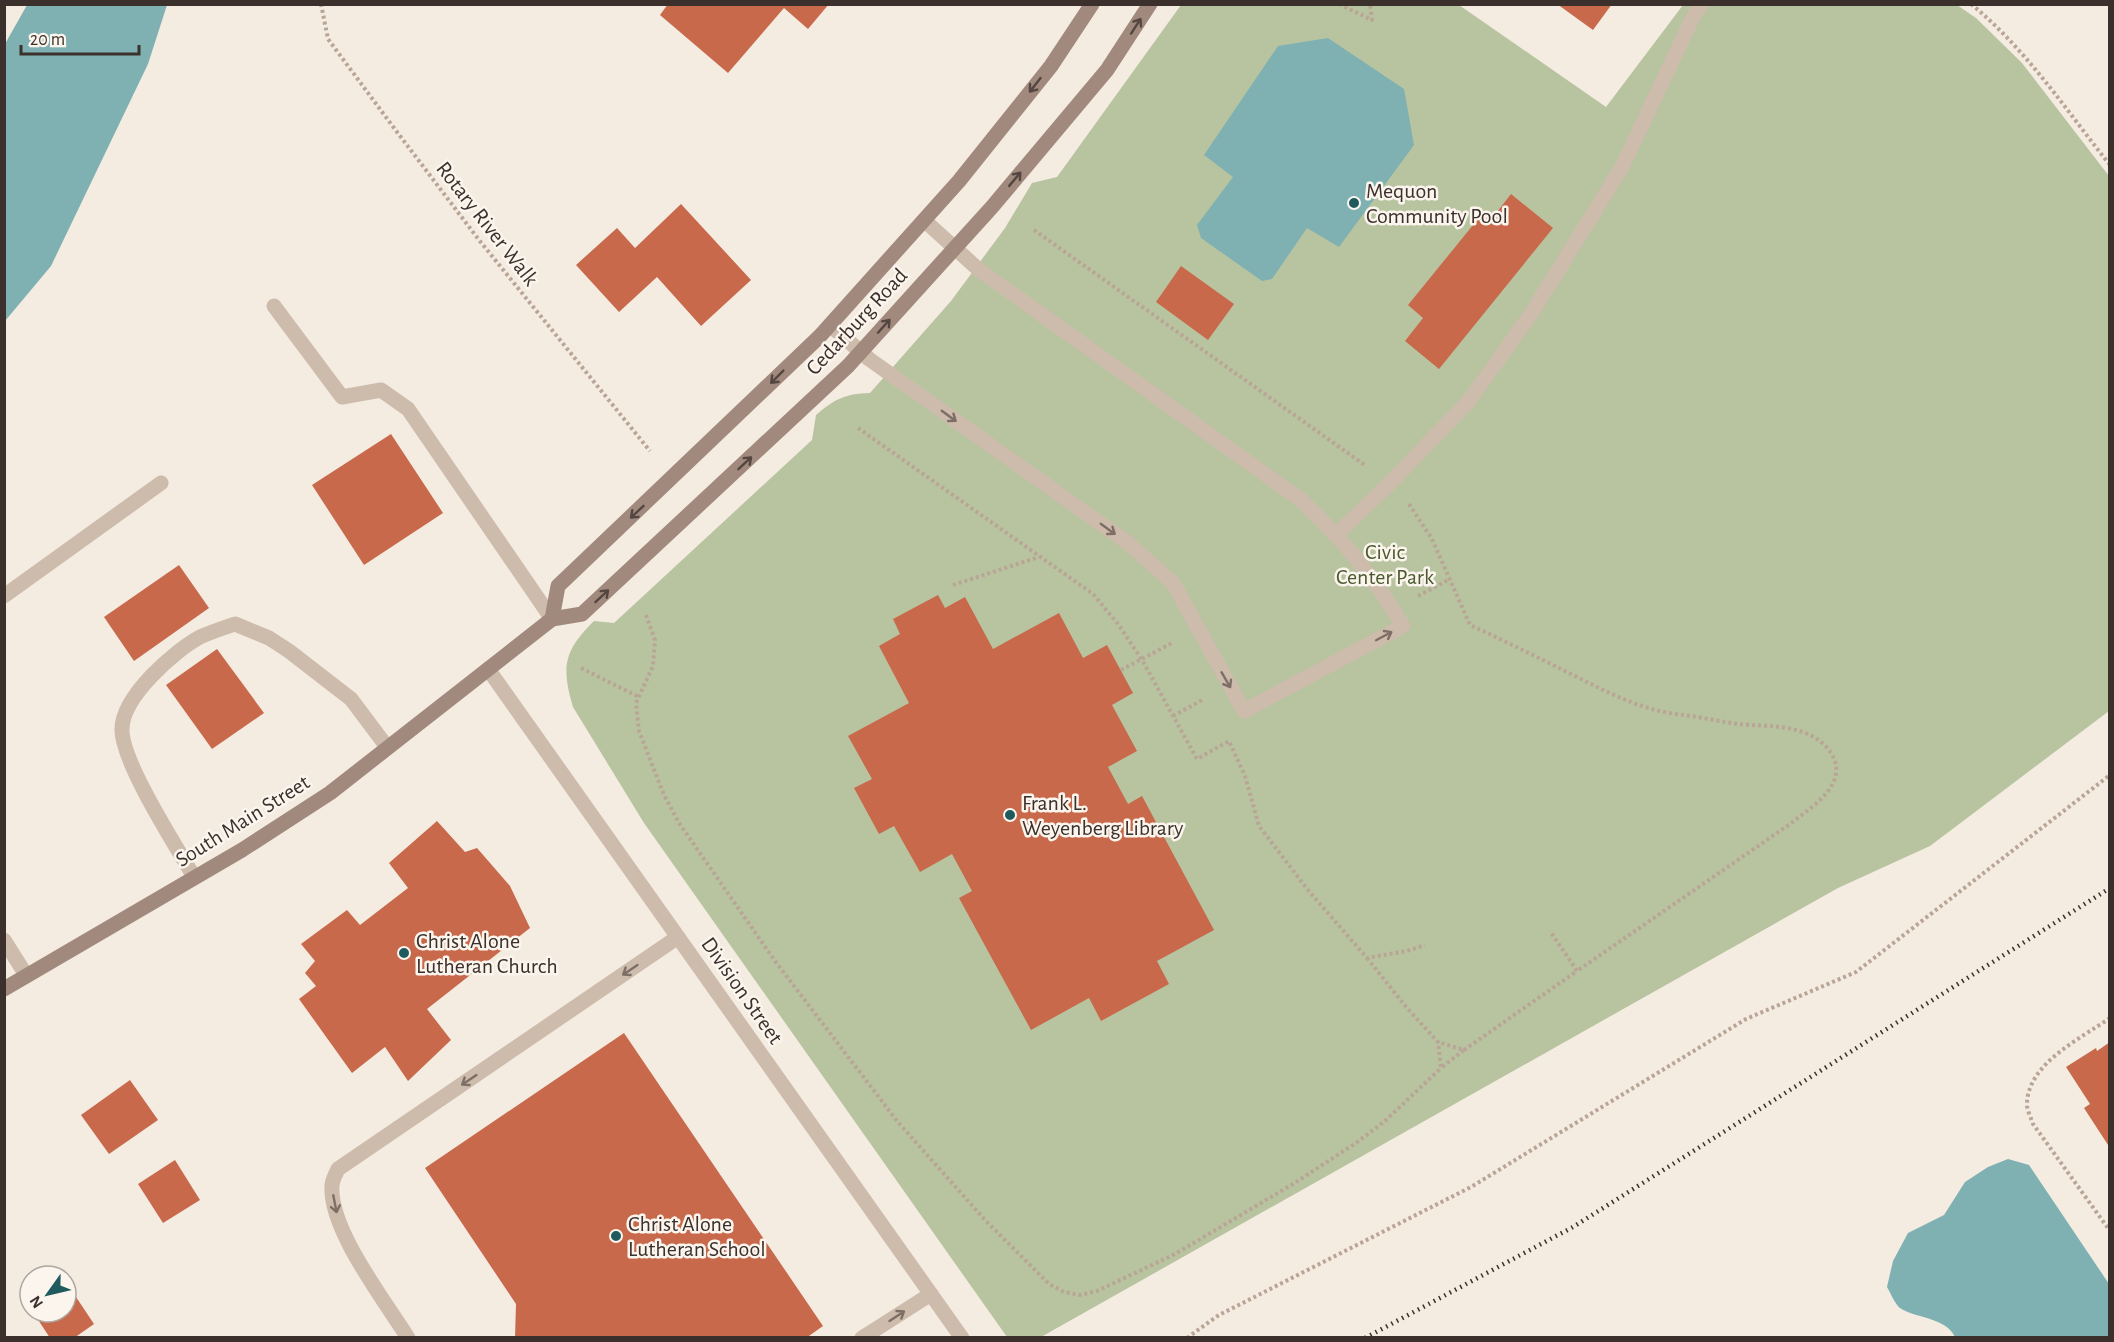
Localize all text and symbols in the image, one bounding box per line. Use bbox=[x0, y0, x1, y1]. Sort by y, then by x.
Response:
scale bar bbox=[21, 18, 140, 56]
one-way arrow bbox=[1130, 18, 1142, 35]
text: 20 m bbox=[30, 31, 65, 49]
one-way arrow bbox=[1029, 77, 1042, 93]
street label: Rotary River Walk bbox=[432, 157, 542, 290]
one-way arrow bbox=[1009, 171, 1022, 187]
place label: Mequon Community Pool bbox=[1366, 180, 1508, 227]
marker: Mequon Community Pool bbox=[1347, 196, 1361, 210]
street label: Cedarburg Road bbox=[802, 264, 912, 379]
one-way arrow bbox=[877, 319, 891, 334]
one-way arrow bbox=[770, 369, 785, 384]
one-way arrow bbox=[941, 409, 957, 422]
one-way arrow bbox=[737, 456, 752, 470]
one-way arrow bbox=[630, 505, 645, 519]
one-way arrow bbox=[1099, 523, 1115, 535]
park label: Civic Center Park bbox=[1336, 541, 1434, 588]
one-way arrow bbox=[595, 588, 610, 603]
one-way arrow bbox=[1375, 630, 1392, 642]
one-way arrow bbox=[1221, 670, 1232, 688]
street label: South Main Street bbox=[172, 771, 313, 871]
place label: Frank L. Weyenberg Library bbox=[1022, 792, 1184, 839]
marker: Frank L. Weyenberg Library bbox=[1003, 808, 1017, 822]
place label: Christ Alone Lutheran Church bbox=[416, 930, 558, 977]
street label: Division Street bbox=[697, 933, 787, 1048]
marker: Christ Alone Lutheran Church bbox=[397, 946, 411, 960]
one-way arrow bbox=[622, 964, 639, 976]
one-way arrow bbox=[461, 1074, 478, 1086]
one-way arrow bbox=[330, 1194, 341, 1213]
place label: Christ Alone Lutheran School bbox=[628, 1213, 766, 1260]
marker: Christ Alone Lutheran School bbox=[609, 1229, 623, 1243]
north arrow bbox=[18, 1264, 78, 1324]
text: N bbox=[27, 1293, 46, 1311]
one-way arrow bbox=[888, 1309, 905, 1322]

